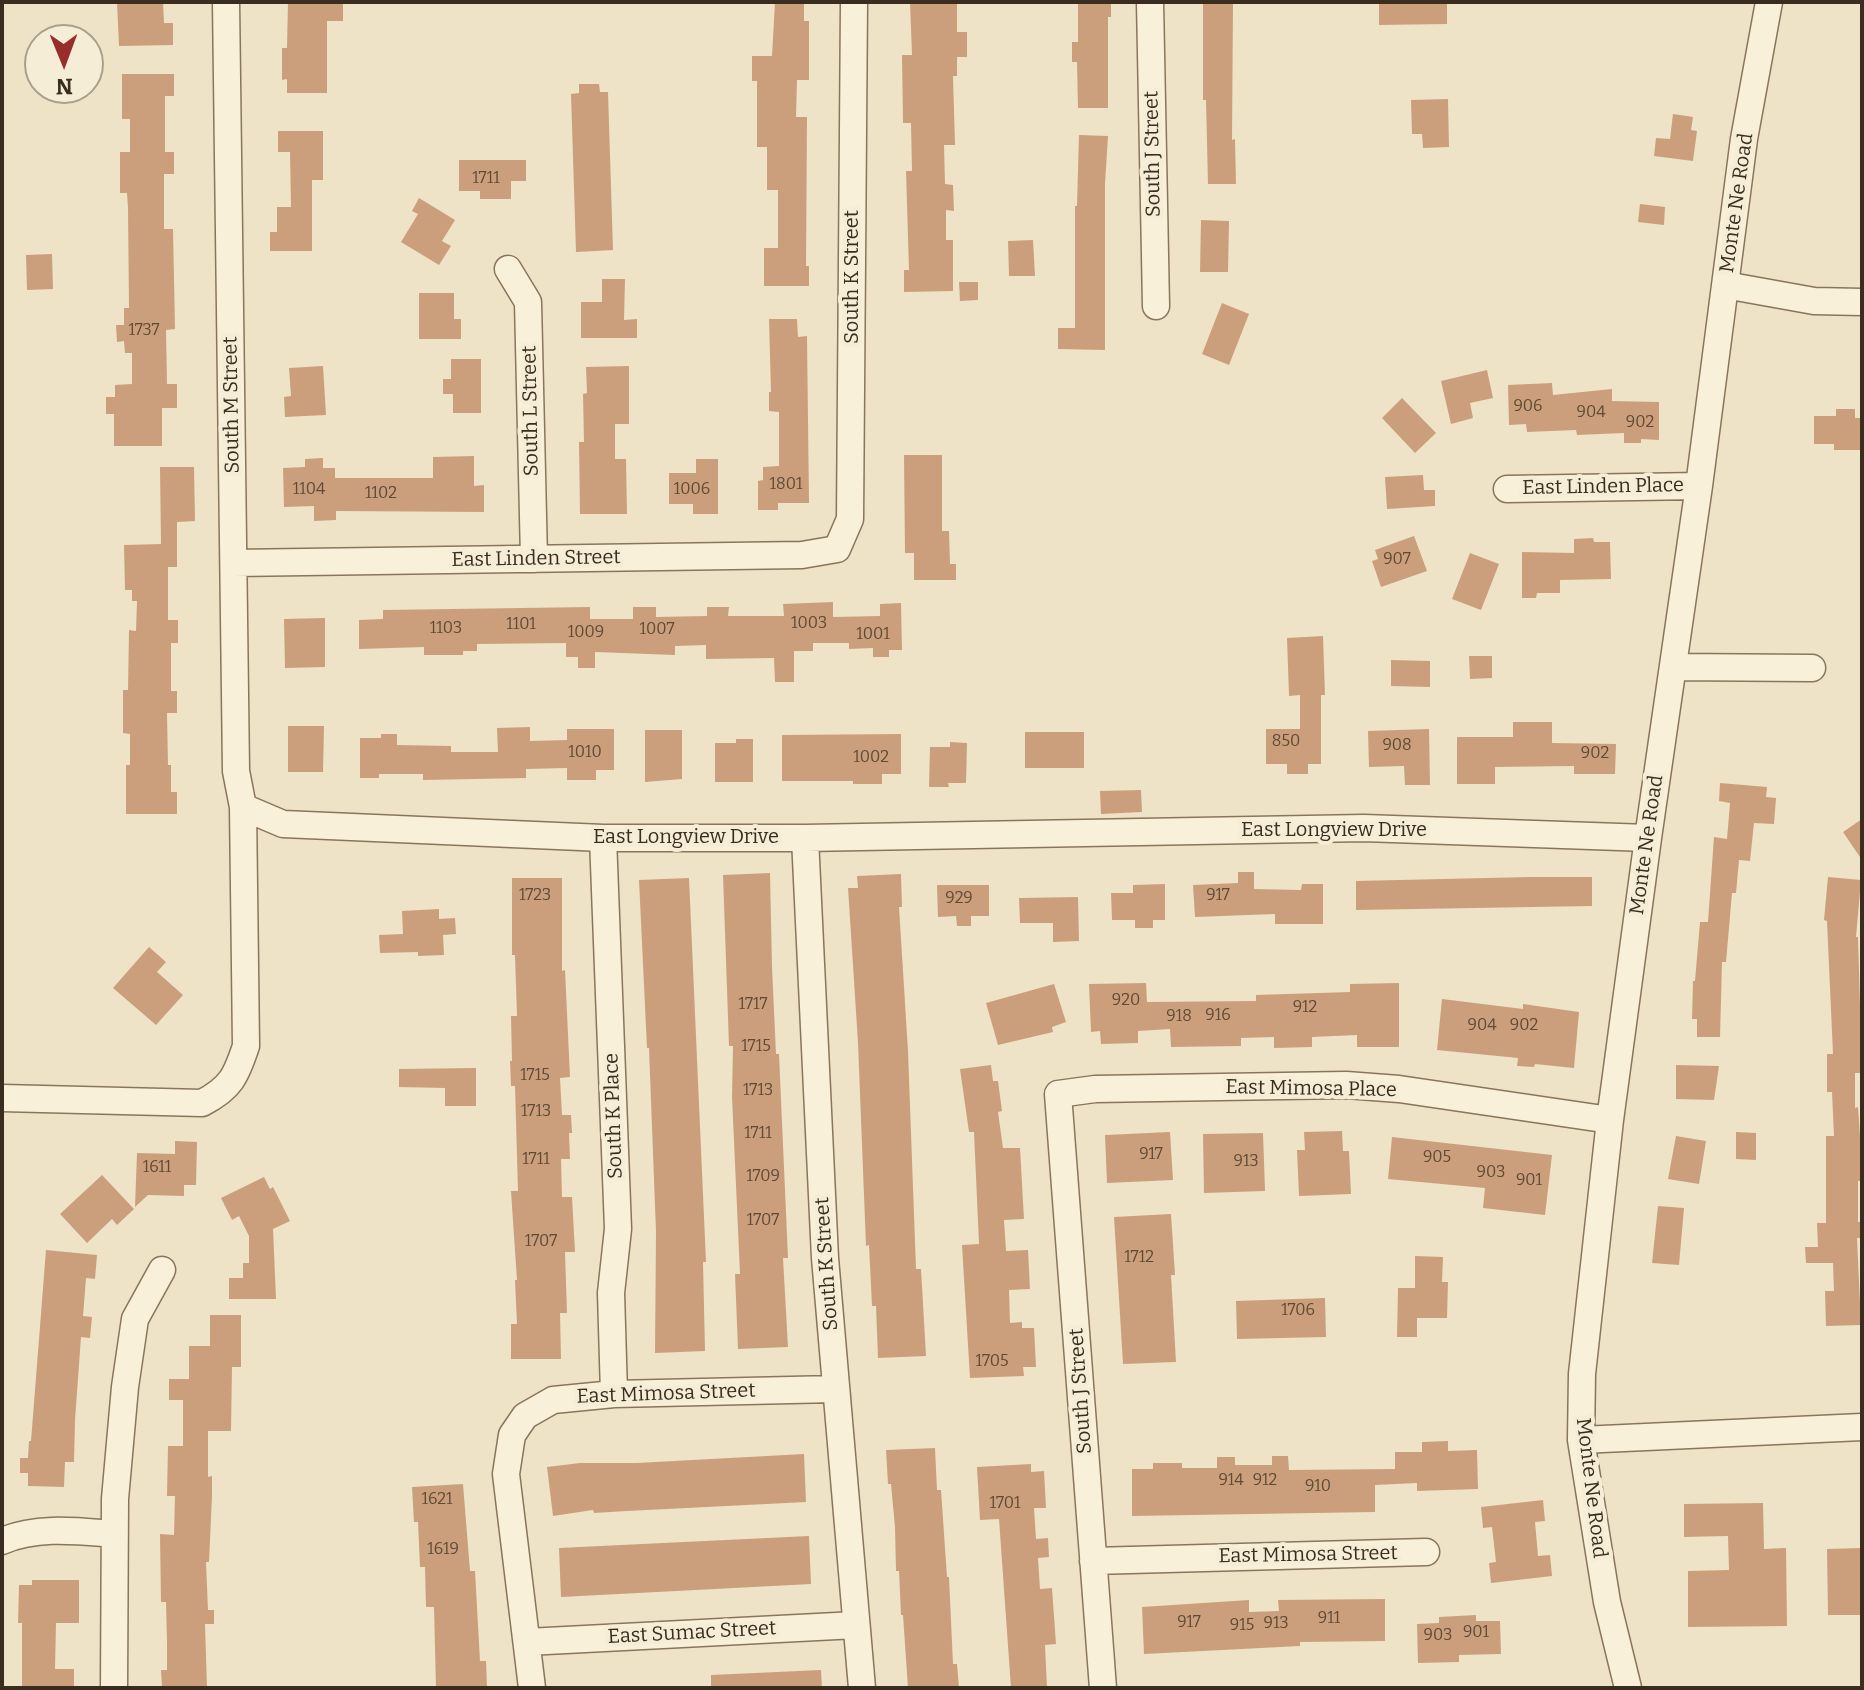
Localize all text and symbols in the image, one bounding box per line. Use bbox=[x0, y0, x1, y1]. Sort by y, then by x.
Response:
north arrow bbox=[24, 24, 104, 104]
text: N bbox=[56, 73, 73, 100]
street label: South J Street bbox=[1140, 91, 1166, 217]
street label: Monte Ne Road bbox=[1715, 131, 1759, 275]
house number: 1711 bbox=[472, 169, 500, 189]
street label: South K Street bbox=[840, 210, 864, 344]
house number: 1737 bbox=[128, 321, 160, 341]
street label: South M Street bbox=[219, 336, 245, 474]
street label: South L Street bbox=[518, 345, 544, 477]
house number: 906 bbox=[1513, 397, 1543, 417]
house number: 904 bbox=[1577, 403, 1605, 423]
house number: 902 bbox=[1626, 413, 1654, 433]
street label: East Linden Place bbox=[1522, 474, 1684, 500]
house number: 1801 bbox=[770, 475, 802, 495]
house number: 1104 bbox=[293, 480, 325, 500]
house number: 1006 bbox=[674, 480, 710, 500]
house number: 1102 bbox=[365, 484, 397, 504]
street label: East Linden Street bbox=[451, 546, 621, 572]
house number: 907 bbox=[1383, 550, 1411, 570]
house number: 1003 bbox=[791, 614, 827, 634]
house number: 1101 bbox=[506, 615, 536, 635]
house number: 1103 bbox=[430, 619, 462, 639]
house number: 1007 bbox=[639, 620, 675, 640]
house number: 1009 bbox=[568, 623, 604, 643]
house number: 1001 bbox=[856, 625, 890, 645]
house number: 850 bbox=[1272, 732, 1300, 752]
house number: 908 bbox=[1382, 736, 1412, 756]
house number: 1010 bbox=[568, 743, 602, 763]
house number: 902 bbox=[1581, 744, 1609, 764]
house number: 1002 bbox=[853, 748, 889, 768]
street label: Monte Ne Road bbox=[1625, 773, 1669, 917]
street label: East Longview Drive bbox=[1241, 818, 1427, 842]
street label: East Longview Drive bbox=[593, 825, 779, 849]
house number: 1723 bbox=[519, 886, 551, 906]
house number: 917 bbox=[1206, 886, 1230, 906]
house number: 929 bbox=[945, 889, 973, 909]
house number: 920 bbox=[1112, 991, 1140, 1011]
house number: 1717 bbox=[739, 995, 767, 1015]
house number: 912 bbox=[1293, 998, 1317, 1018]
house number: 916 bbox=[1205, 1006, 1231, 1026]
house number: 918 bbox=[1166, 1007, 1192, 1027]
house number: 904 bbox=[1468, 1016, 1496, 1036]
house number: 902 bbox=[1510, 1016, 1538, 1036]
house number: 1715 bbox=[741, 1037, 771, 1057]
street label: South K Place bbox=[600, 1053, 628, 1179]
house number: 1715 bbox=[520, 1066, 550, 1086]
street label: East Mimosa Place bbox=[1225, 1076, 1397, 1102]
house number: 1713 bbox=[743, 1081, 773, 1101]
house number: 1713 bbox=[521, 1102, 551, 1122]
house number: 1711 bbox=[744, 1124, 772, 1144]
house number: 917 bbox=[1139, 1145, 1163, 1165]
house number: 905 bbox=[1423, 1148, 1451, 1168]
house number: 1711 bbox=[522, 1150, 550, 1170]
house number: 913 bbox=[1234, 1152, 1258, 1172]
house number: 1611 bbox=[143, 1158, 171, 1178]
house number: 903 bbox=[1477, 1163, 1505, 1183]
house number: 1709 bbox=[746, 1167, 780, 1187]
house number: 901 bbox=[1516, 1171, 1542, 1191]
street label: South K Street bbox=[810, 1196, 844, 1332]
house number: 1707 bbox=[747, 1211, 779, 1231]
house number: 1707 bbox=[525, 1232, 557, 1252]
house number: 1712 bbox=[1124, 1248, 1154, 1268]
house number: 1706 bbox=[1281, 1301, 1315, 1321]
street label: South J Street bbox=[1065, 1327, 1097, 1455]
house number: 1705 bbox=[976, 1352, 1008, 1372]
street label: East Mimosa Street bbox=[576, 1379, 756, 1409]
street label: Monte Ne Road bbox=[1570, 1417, 1612, 1559]
house number: 914 bbox=[1218, 1471, 1244, 1491]
house number: 912 bbox=[1253, 1471, 1277, 1491]
house number: 910 bbox=[1305, 1477, 1331, 1497]
house number: 1621 bbox=[422, 1490, 452, 1510]
house number: 1701 bbox=[990, 1494, 1020, 1514]
house number: 1619 bbox=[427, 1540, 459, 1560]
street label: East Mimosa Street bbox=[1218, 1541, 1398, 1569]
house number: 911 bbox=[1318, 1609, 1340, 1629]
house number: 917 bbox=[1177, 1613, 1201, 1633]
house number: 913 bbox=[1264, 1614, 1288, 1634]
house number: 915 bbox=[1230, 1616, 1254, 1636]
street label: East Sumac Street bbox=[607, 1617, 777, 1649]
house number: 901 bbox=[1463, 1623, 1489, 1643]
house number: 903 bbox=[1424, 1626, 1452, 1646]

